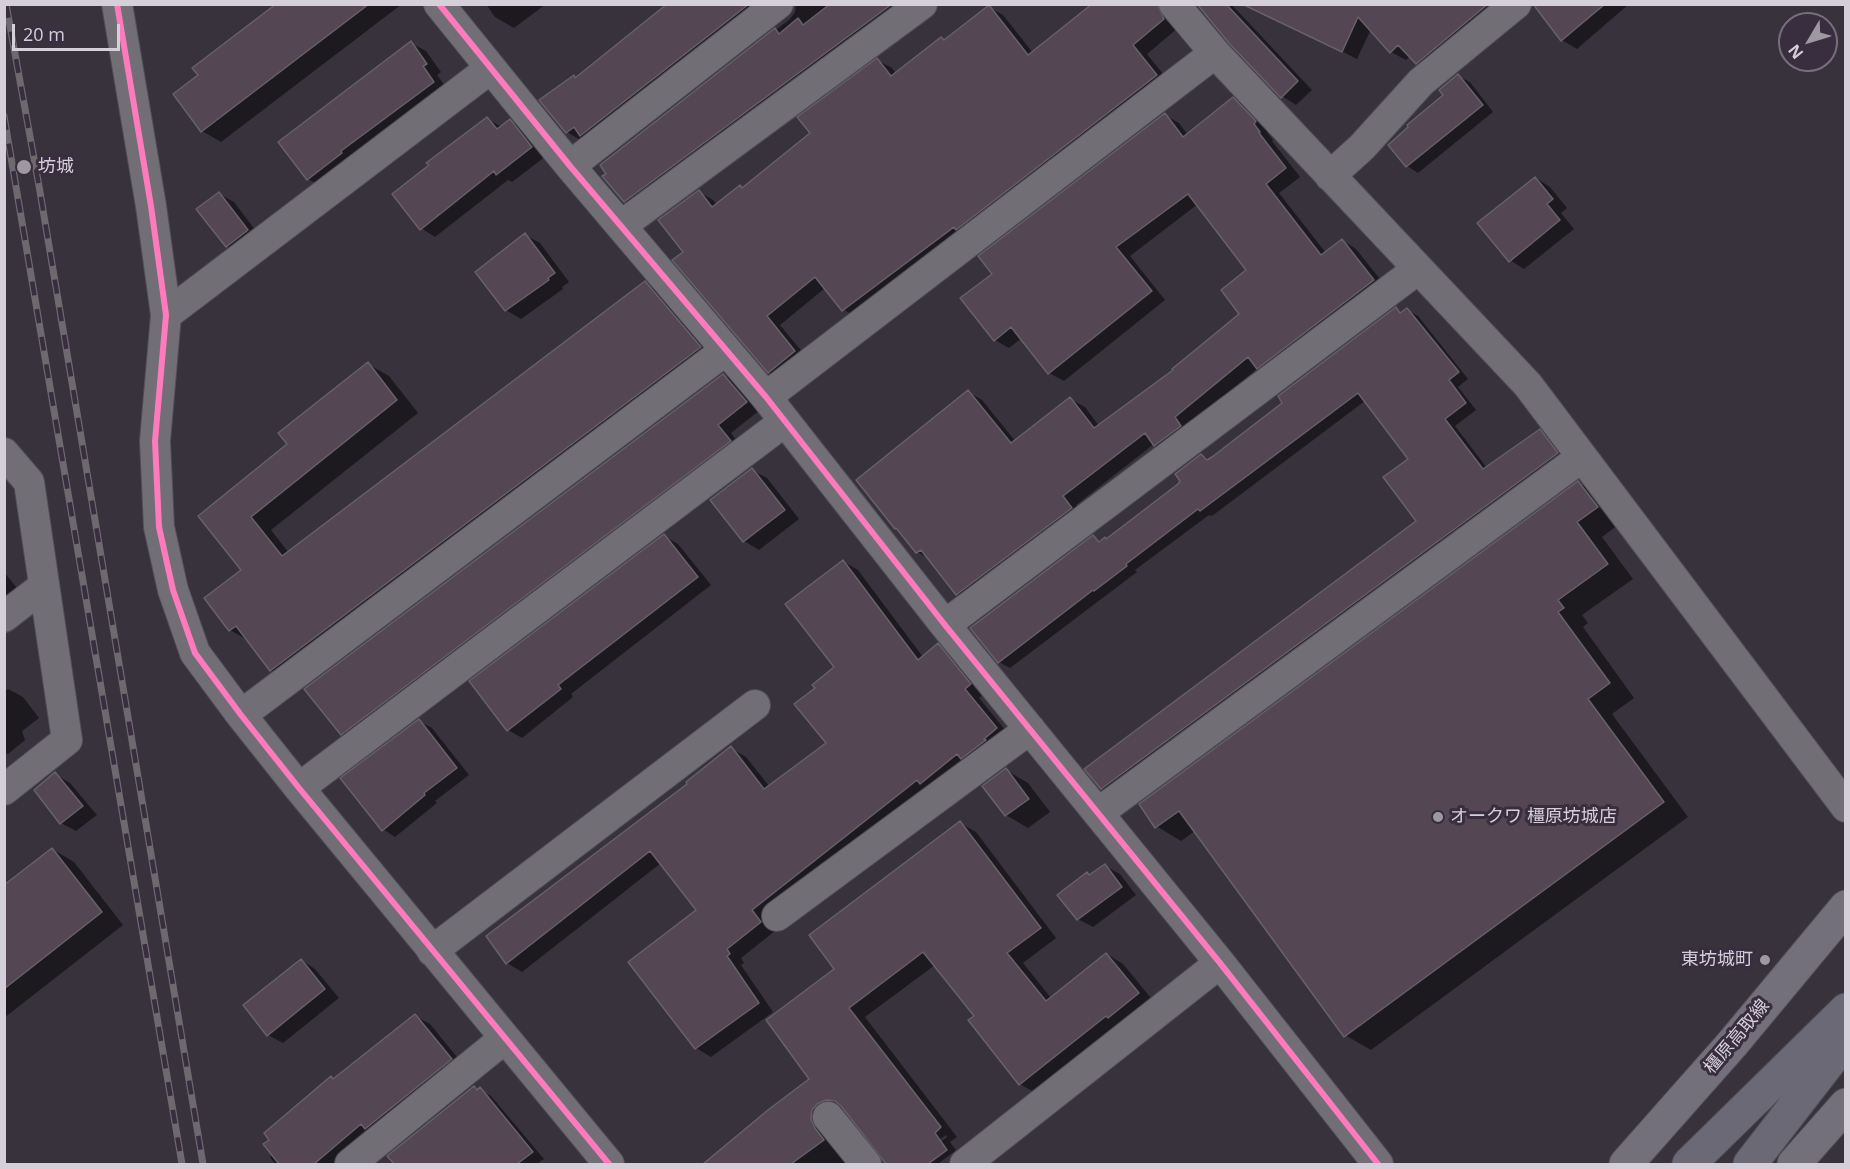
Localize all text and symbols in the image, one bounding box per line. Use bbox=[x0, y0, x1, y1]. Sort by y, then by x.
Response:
scale bar bbox=[15, 12, 123, 50]
north arrow bbox=[1778, 12, 1838, 72]
text: 20 m bbox=[23, 22, 65, 46]
text: N bbox=[1783, 40, 1808, 64]
place label: 坊城 bbox=[38, 156, 74, 178]
marker: 坊城 bbox=[15, 158, 33, 176]
place label: オークワ 橿原坊城店 bbox=[1450, 806, 1617, 828]
marker: オークワ 橿原坊城店 bbox=[1431, 810, 1445, 824]
place label: 東坊城町 bbox=[1681, 949, 1753, 971]
marker: 東坊城町 bbox=[1758, 953, 1772, 967]
street label: 橿原高取線 bbox=[1700, 996, 1774, 1078]

